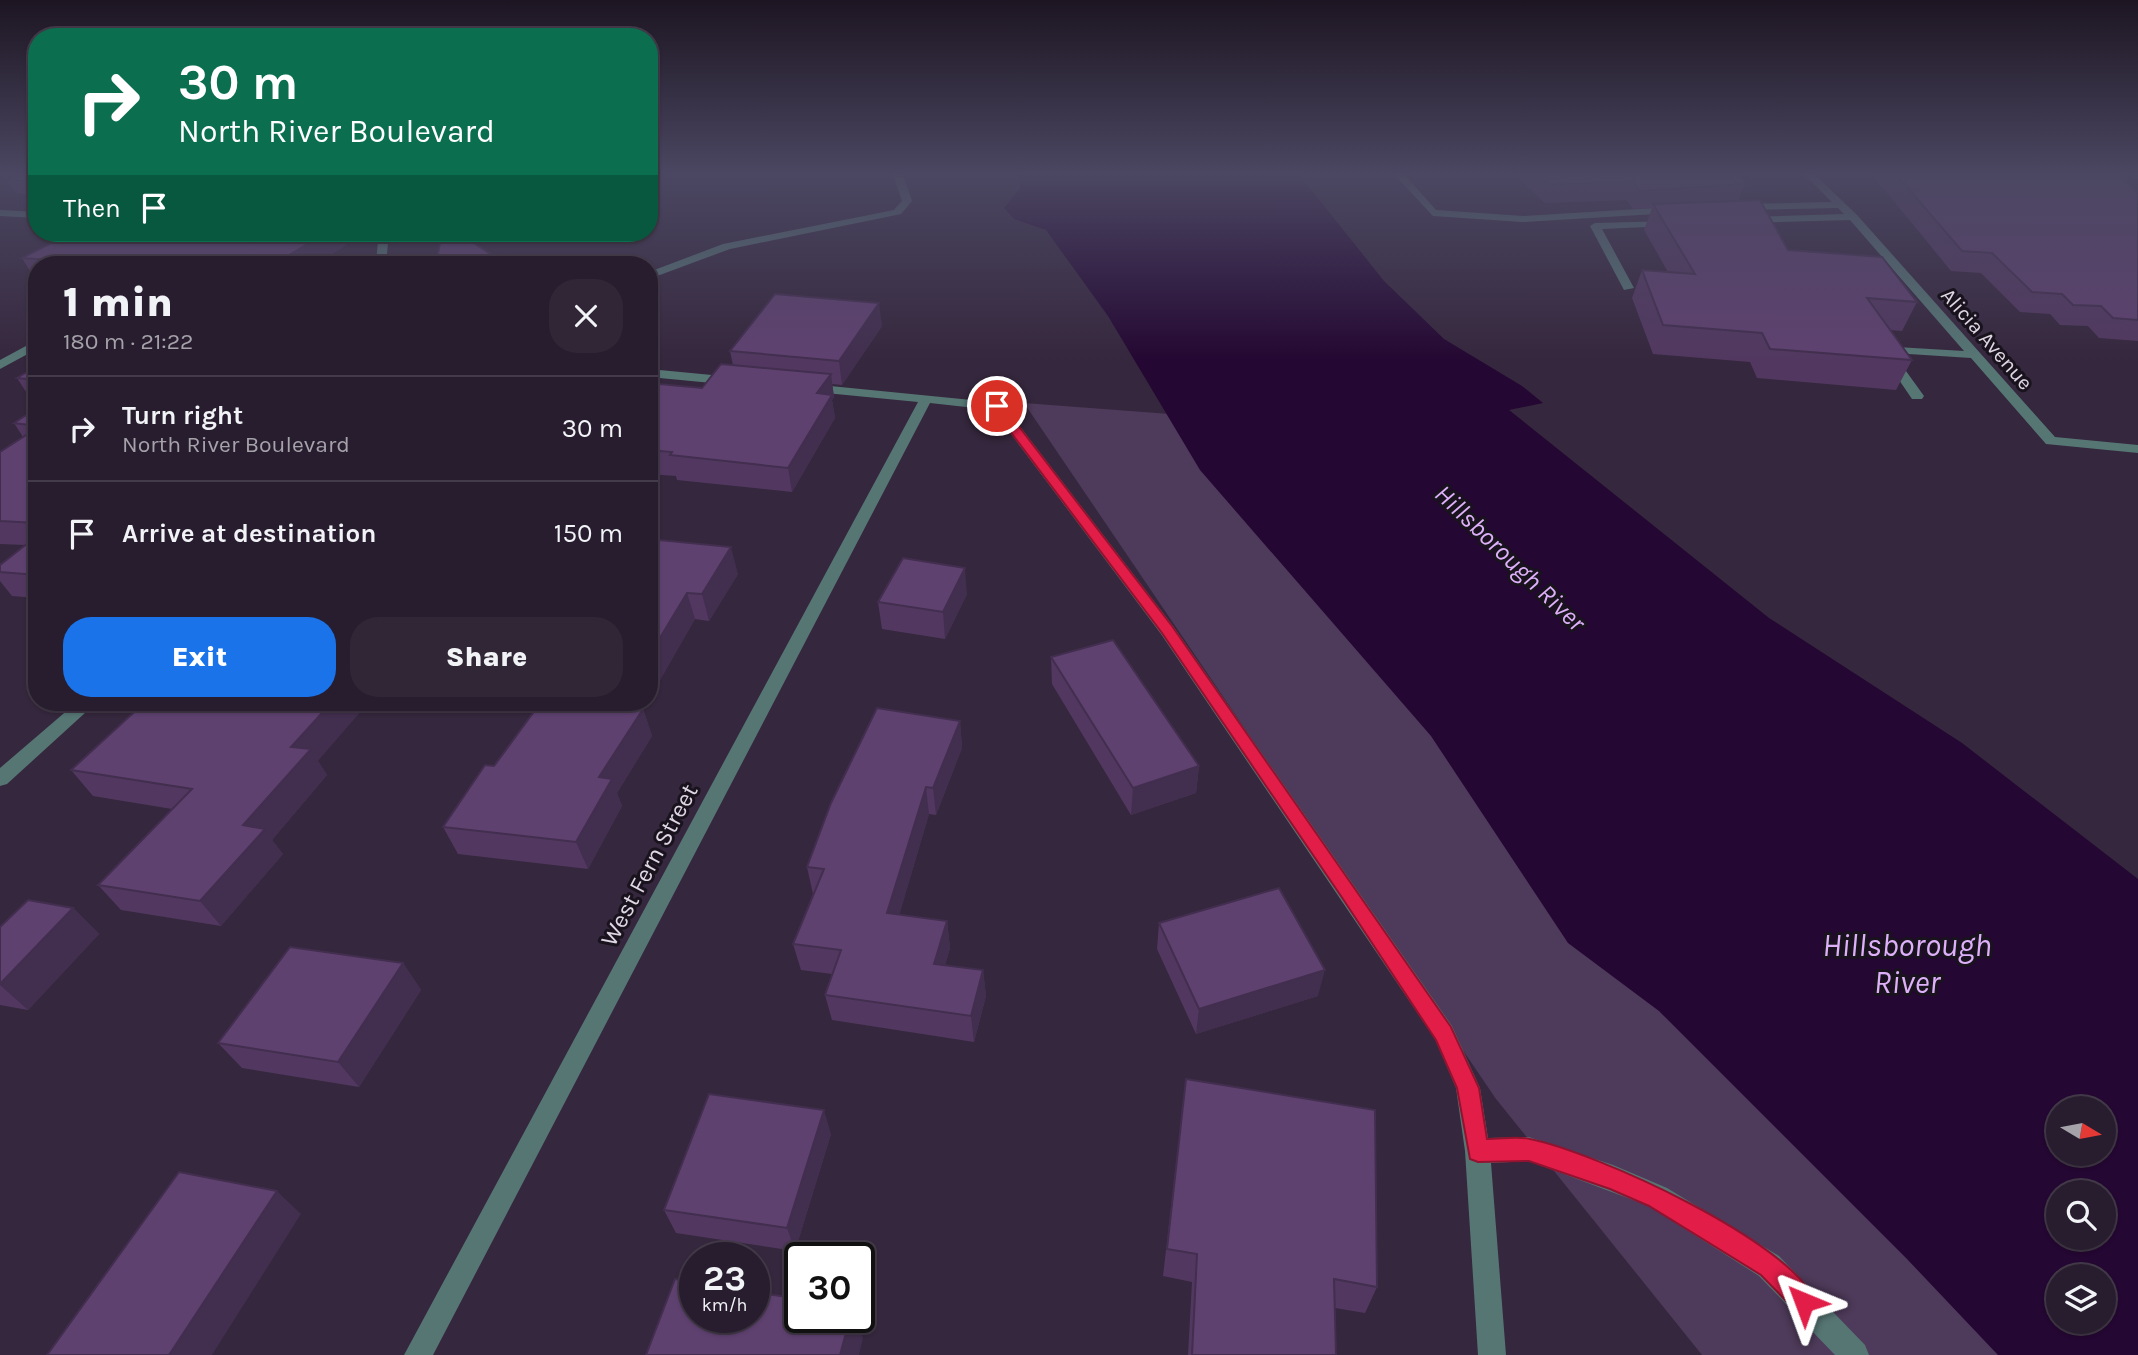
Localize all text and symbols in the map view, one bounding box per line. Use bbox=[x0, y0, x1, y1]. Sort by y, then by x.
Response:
text: 30 m bbox=[178, 54, 298, 111]
icon: right bbox=[63, 56, 154, 147]
text: North River Boulevard bbox=[178, 113, 495, 150]
icon: arrive bbox=[135, 189, 173, 227]
text: Then bbox=[63, 193, 121, 224]
text: 1 min bbox=[63, 277, 173, 327]
button: close bbox=[549, 279, 623, 353]
street label: Alicia Avenue bbox=[1936, 283, 2038, 395]
text: 180 m · 21:22 bbox=[63, 328, 193, 355]
pin bbox=[967, 376, 1027, 436]
icon: arrive bbox=[978, 387, 1016, 425]
text: Turn right bbox=[122, 400, 243, 431]
icon: right bbox=[63, 410, 101, 448]
text: 30 m bbox=[562, 413, 623, 444]
text: North River Boulevard bbox=[122, 431, 350, 458]
water label: Hillsborough River bbox=[1428, 478, 1593, 638]
icon: arrive bbox=[63, 515, 101, 553]
text: Arrive at destination bbox=[122, 518, 376, 549]
text: 150 m bbox=[554, 518, 623, 549]
button: Exit bbox=[63, 617, 336, 697]
button: Share bbox=[350, 617, 623, 697]
street label: West Fern Street bbox=[595, 779, 703, 951]
water label: Hillsborough River bbox=[1822, 927, 1992, 1001]
north arrow bbox=[2046, 1096, 2116, 1166]
map controls bbox=[2046, 1096, 2116, 1334]
button: search bbox=[2046, 1180, 2116, 1250]
speed limit sign: 30 bbox=[784, 1242, 875, 1333]
text: 23 bbox=[703, 1258, 746, 1299]
button: layers bbox=[2046, 1264, 2116, 1334]
position arrow bbox=[1767, 1265, 1841, 1339]
text: km/h bbox=[702, 1294, 747, 1316]

